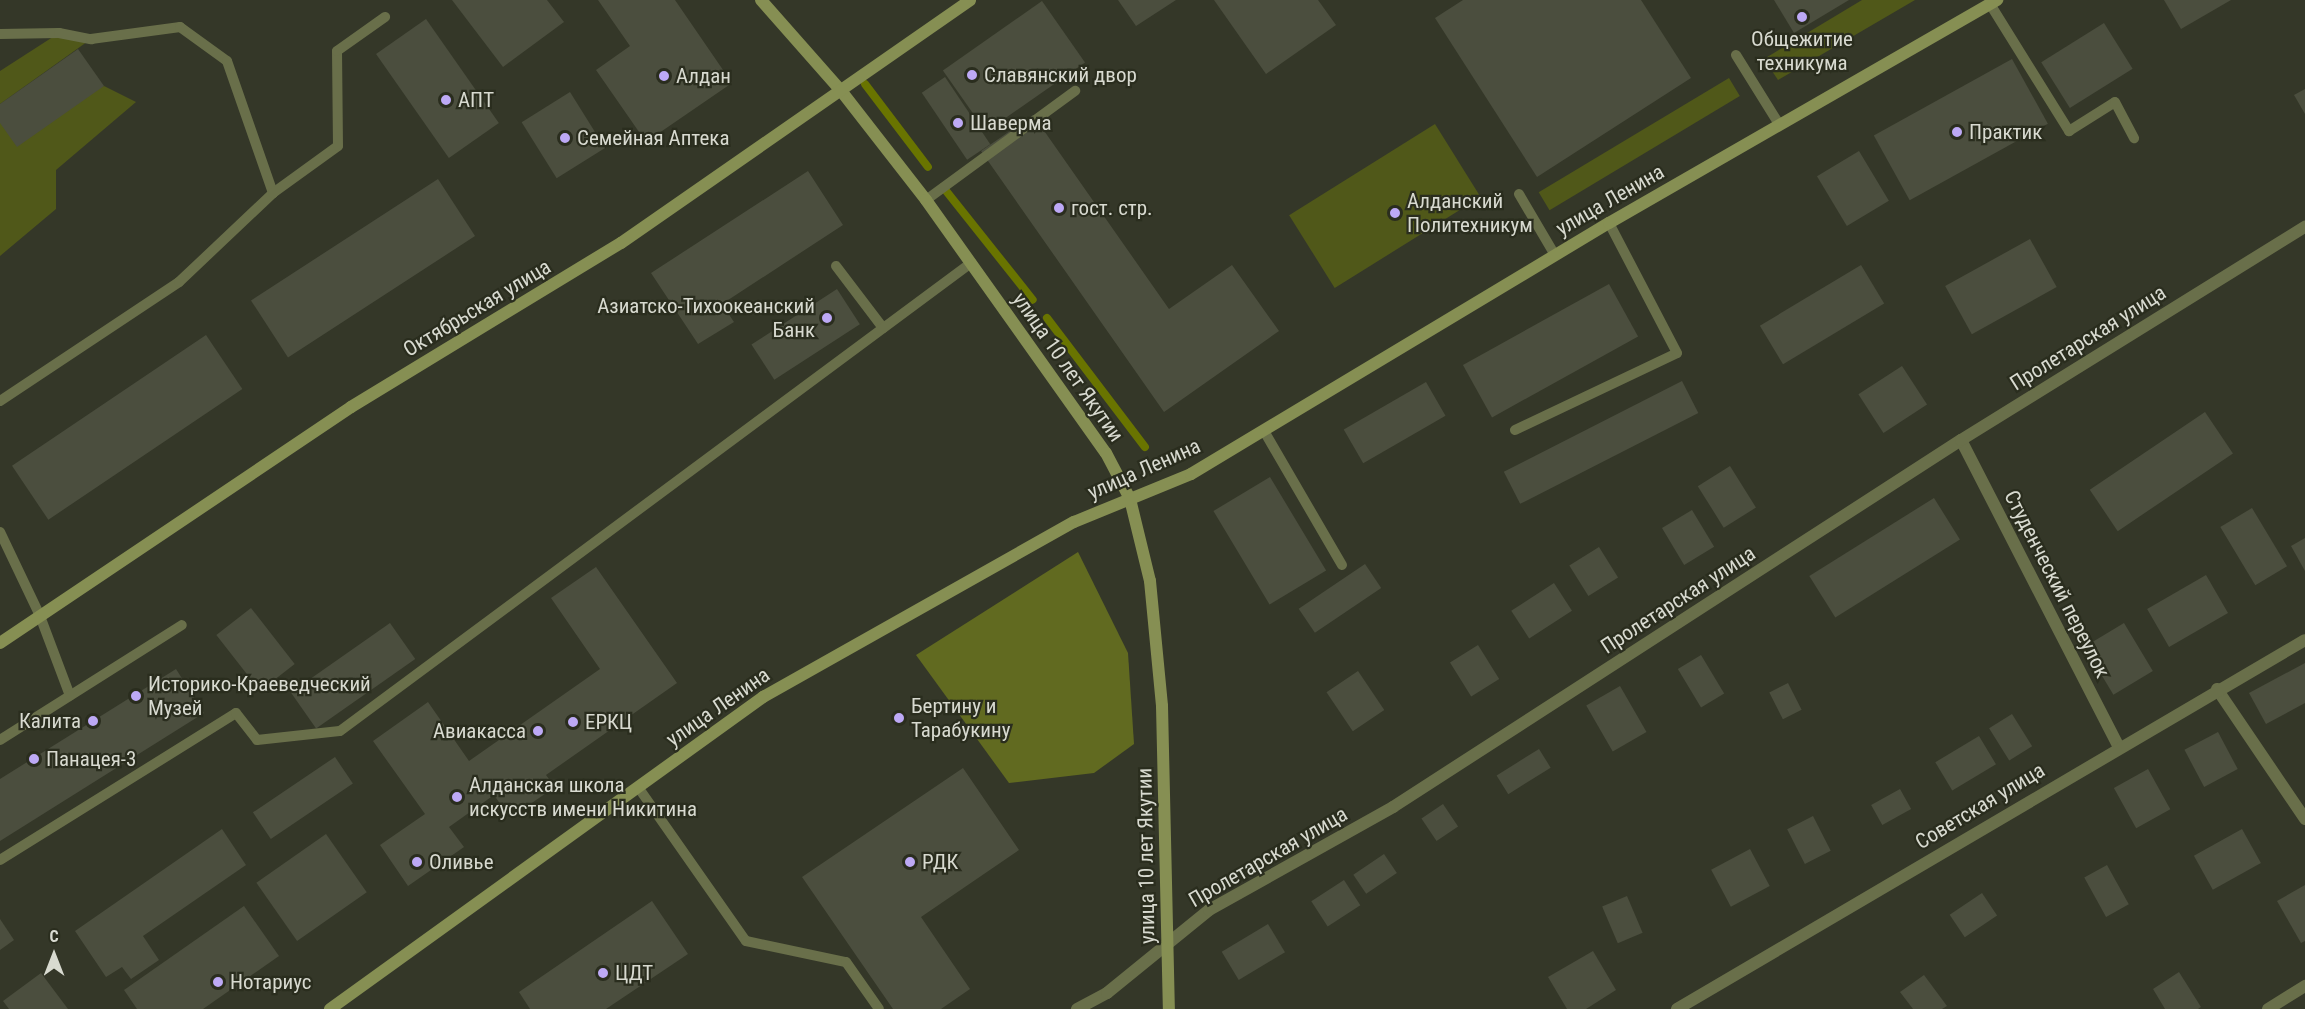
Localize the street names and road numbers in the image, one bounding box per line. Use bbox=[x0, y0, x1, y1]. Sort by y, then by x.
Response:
street label: улица Ленина bbox=[1552, 159, 1668, 241]
street label: Октябрьская улица bbox=[399, 254, 555, 362]
street label: Пролетарская улица bbox=[2005, 280, 2171, 396]
street label: улица 10 лет Якутии bbox=[1007, 288, 1129, 446]
street label: улица Ленина bbox=[1084, 433, 1204, 505]
street label: Студенческий переулок bbox=[1999, 486, 2115, 682]
street label: Пролетарская улица bbox=[1596, 541, 1760, 659]
street label: улица Ленина bbox=[661, 662, 775, 752]
street label: Советская улица bbox=[1911, 757, 2049, 855]
street label: улица 10 лет Якутии bbox=[1132, 768, 1160, 944]
street label: Пролетарская улица bbox=[1184, 801, 1352, 913]

